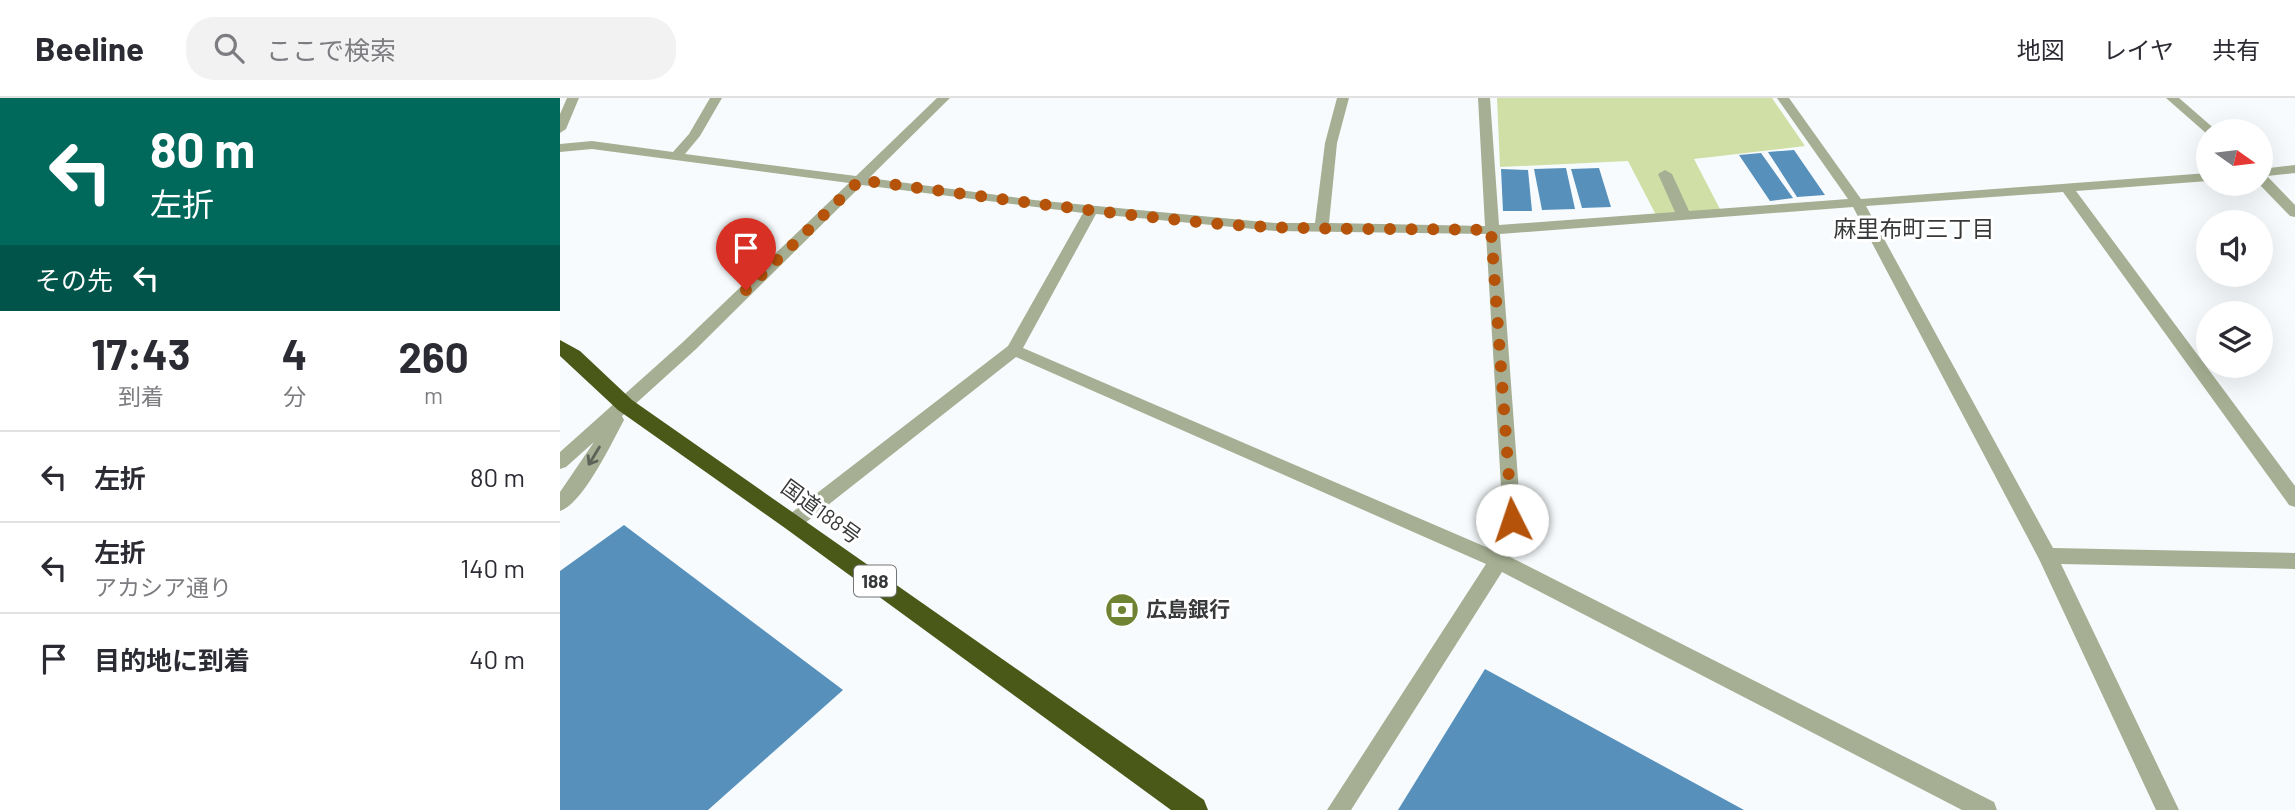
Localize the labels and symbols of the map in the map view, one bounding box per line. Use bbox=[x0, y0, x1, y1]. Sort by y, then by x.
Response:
north arrow bbox=[2196, 119, 2273, 196]
district label: 麻里布町三丁目 bbox=[1834, 214, 1995, 242]
pin bbox=[716, 218, 776, 290]
one-way arrow bbox=[587, 445, 601, 465]
street label: 国道188号 bbox=[777, 474, 867, 548]
position arrow bbox=[1475, 483, 1549, 557]
road number: 188 bbox=[854, 566, 896, 596]
bank icon: 広島銀行 bbox=[1103, 591, 1141, 629]
place label: 広島銀行 bbox=[1146, 596, 1230, 621]

